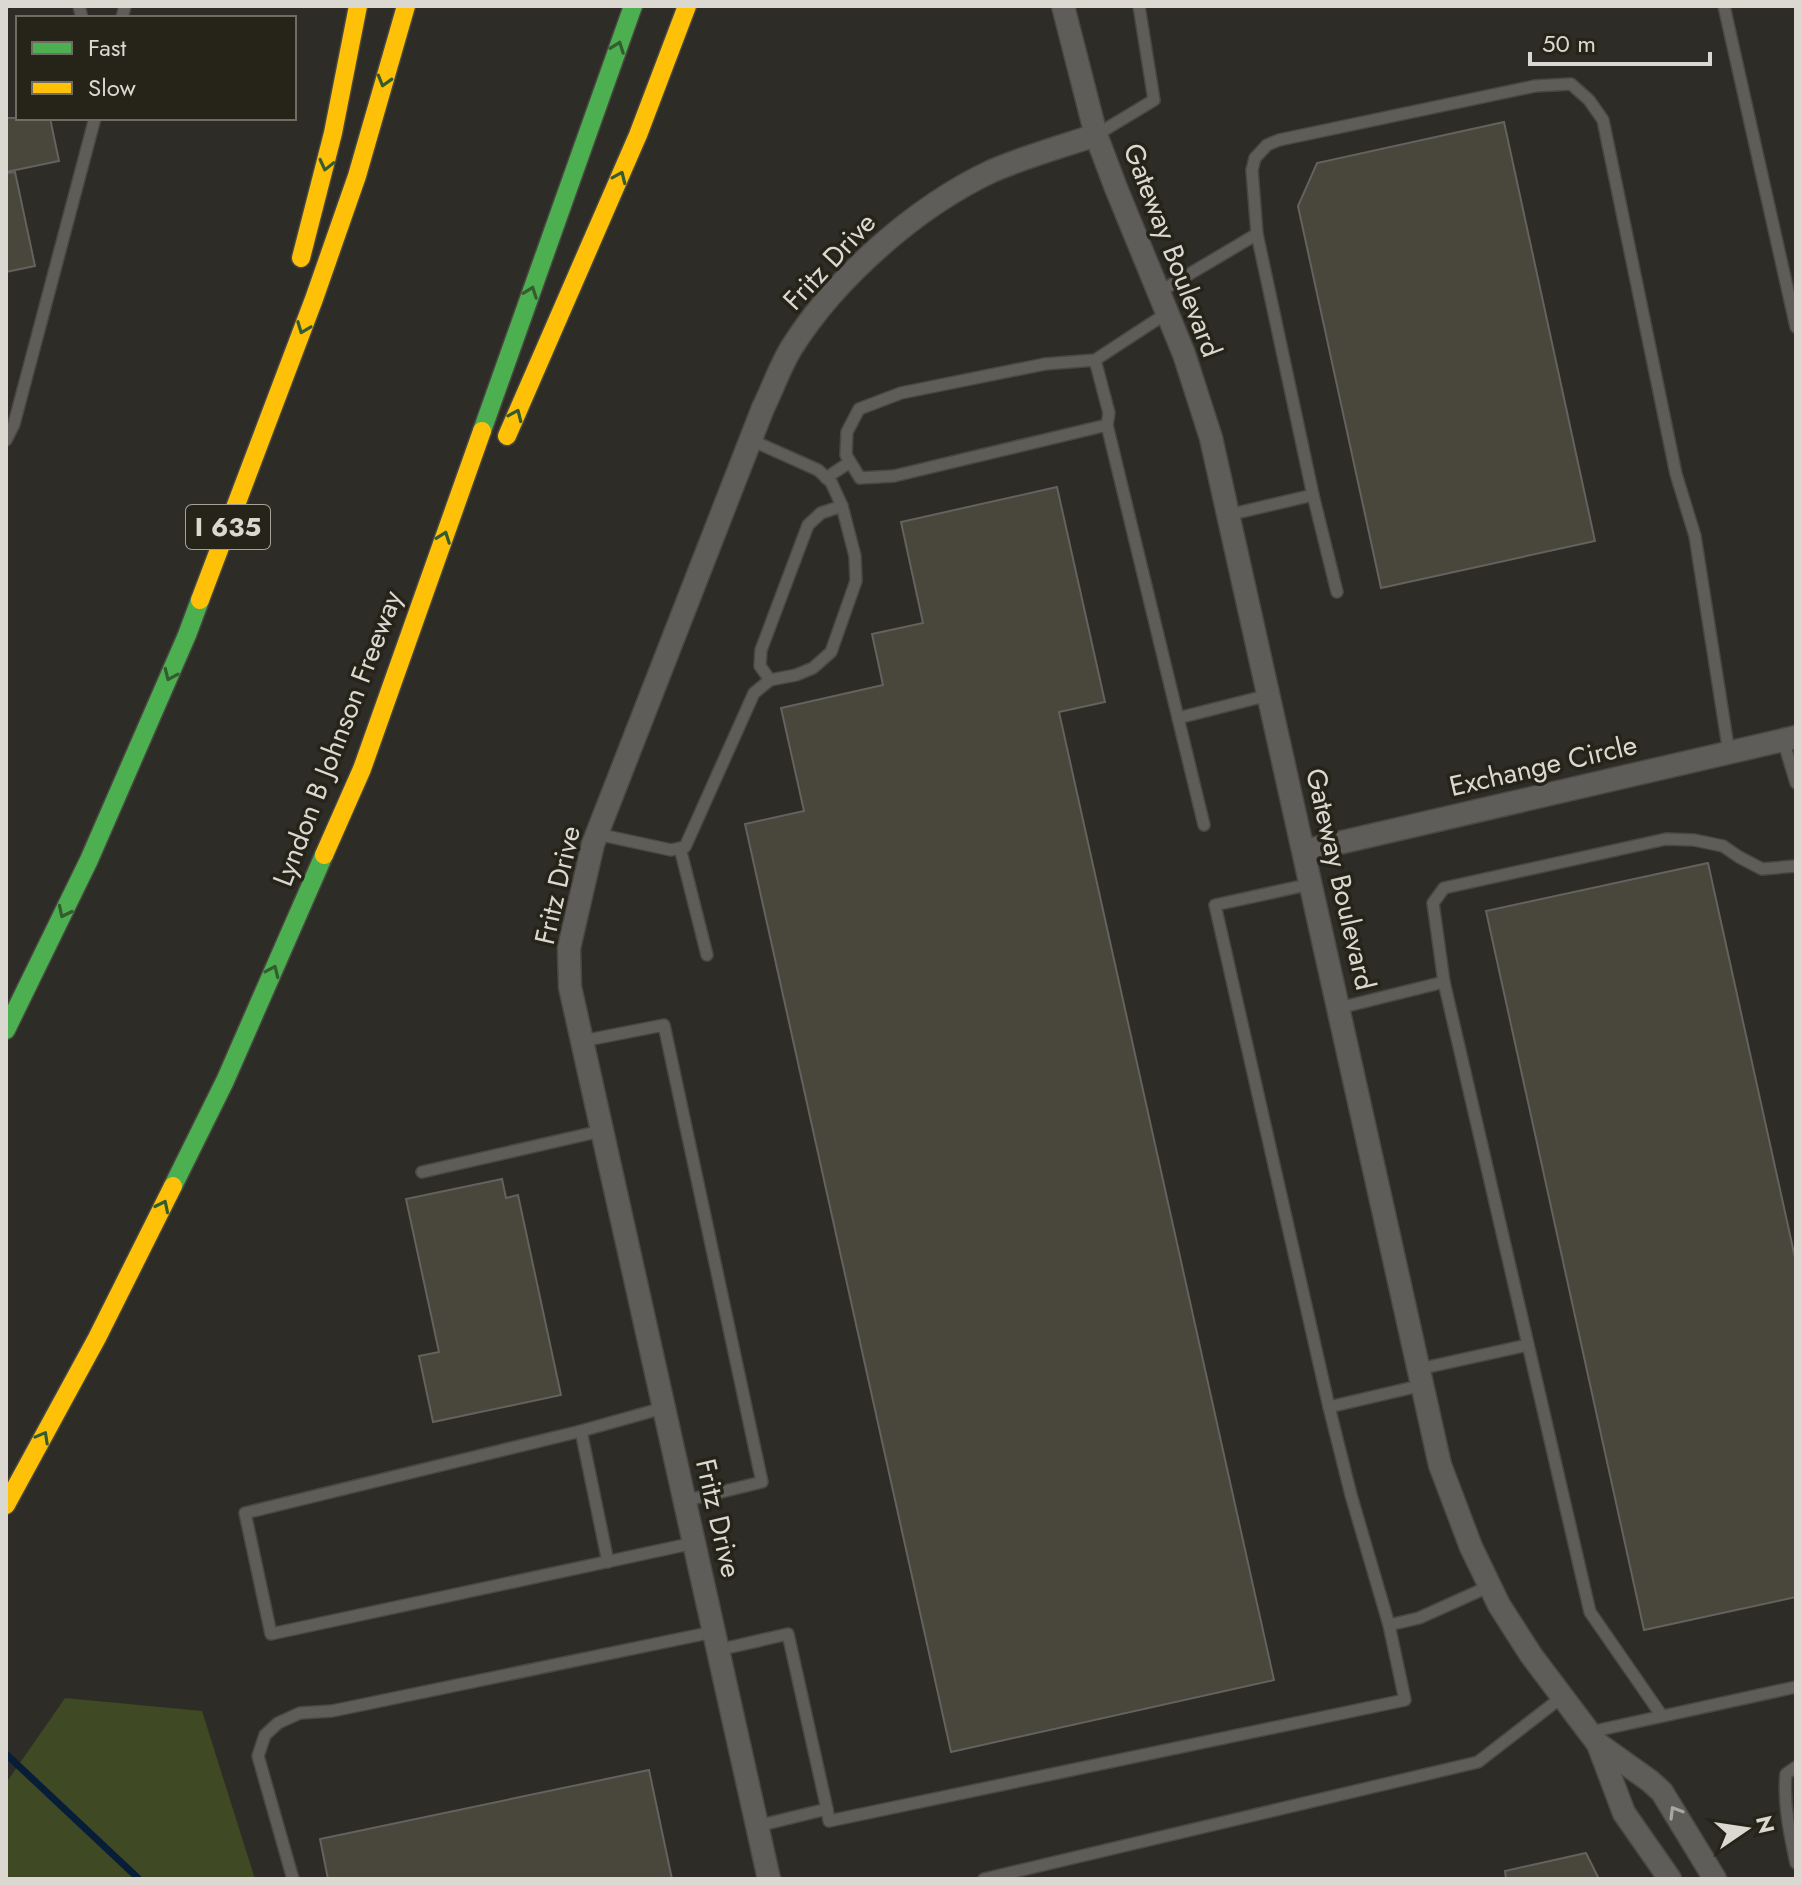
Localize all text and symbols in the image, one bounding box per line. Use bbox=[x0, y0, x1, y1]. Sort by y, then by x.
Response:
legend bbox=[16, 16, 296, 120]
scale bar bbox=[1530, 16, 1710, 66]
text: 50 m bbox=[1542, 26, 1596, 61]
text: Fast bbox=[88, 30, 126, 65]
one-way arrow bbox=[608, 41, 625, 55]
text: Slow bbox=[88, 70, 136, 105]
one-way arrow bbox=[377, 74, 393, 88]
street label: Gateway Boulevard bbox=[1113, 137, 1232, 363]
one-way arrow bbox=[318, 157, 335, 171]
one-way arrow bbox=[610, 171, 626, 185]
street label: Fritz Drive bbox=[773, 203, 885, 319]
one-way arrow bbox=[521, 286, 538, 300]
one-way arrow bbox=[296, 320, 313, 334]
one-way arrow bbox=[506, 409, 522, 423]
road number: I 635 bbox=[186, 505, 270, 549]
one-way arrow bbox=[434, 531, 451, 545]
street label: Lyndon B Johnson Freeway bbox=[262, 584, 413, 892]
one-way arrow bbox=[163, 667, 179, 681]
street label: Exchange Circle bbox=[1445, 724, 1641, 807]
street label: Gateway Boulevard bbox=[1295, 764, 1386, 994]
street label: Fritz Drive bbox=[524, 822, 591, 948]
one-way arrow bbox=[58, 904, 74, 919]
one-way arrow bbox=[263, 964, 279, 979]
one-way arrow bbox=[153, 1199, 168, 1214]
one-way arrow bbox=[34, 1431, 49, 1445]
street label: Fritz Drive bbox=[685, 1455, 752, 1581]
north arrow bbox=[1706, 1789, 1786, 1869]
one-way arrow bbox=[1669, 1806, 1684, 1821]
text: N bbox=[1748, 1812, 1783, 1837]

